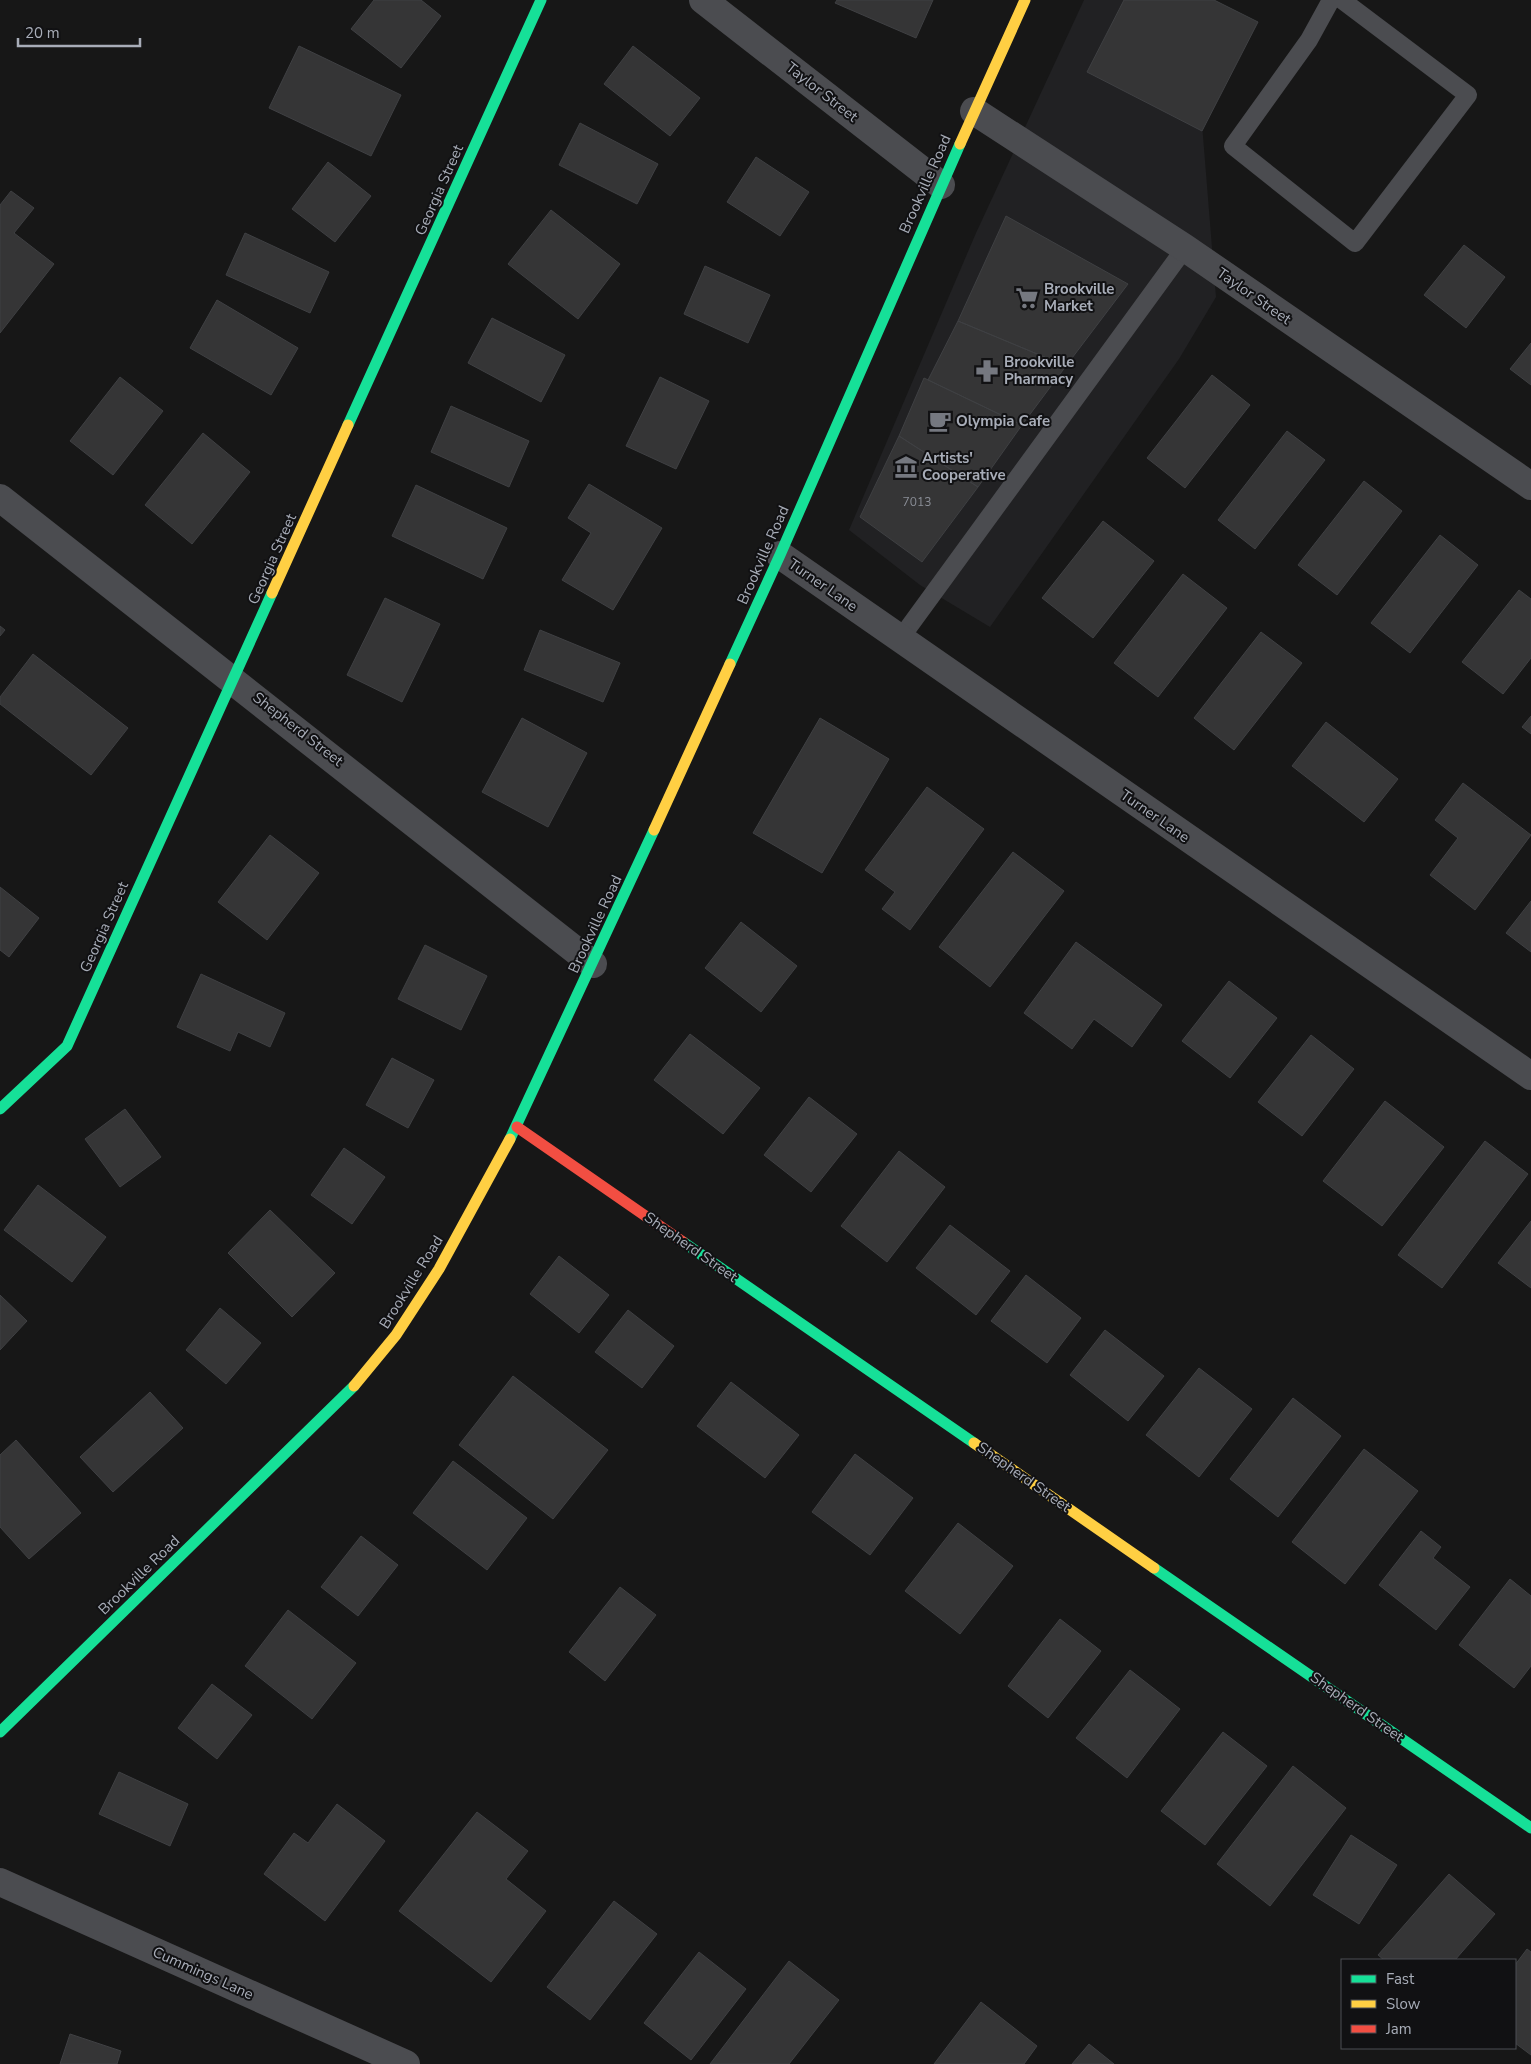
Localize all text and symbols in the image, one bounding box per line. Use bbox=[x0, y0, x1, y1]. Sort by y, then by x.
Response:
scale bar bbox=[18, 15, 140, 47]
text: 20 m bbox=[25, 23, 60, 43]
street label: Taylor Street bbox=[782, 58, 863, 127]
street label: Brookville Road bbox=[894, 131, 956, 237]
street label: Georgia Street bbox=[410, 141, 468, 239]
street label: Taylor Street bbox=[1213, 263, 1296, 329]
place label: Brookville Market bbox=[1044, 279, 1115, 316]
supermarket icon: Brookville Market bbox=[1014, 285, 1040, 311]
place label: Brookville Pharmacy bbox=[1004, 352, 1075, 389]
pharmacy icon: Brookville Pharmacy bbox=[974, 358, 1000, 384]
cafe icon: Olympia Cafe bbox=[927, 408, 953, 434]
place label: Olympia Cafe bbox=[956, 411, 1050, 431]
place label: Artists' Cooperative bbox=[922, 448, 1006, 485]
museum icon: Artists' Cooperative bbox=[893, 454, 919, 480]
house number: 7013 bbox=[903, 494, 931, 510]
street label: Brookville Road bbox=[732, 502, 794, 608]
street label: Georgia Street bbox=[243, 510, 301, 608]
street label: Turner Lane bbox=[784, 554, 862, 616]
street label: Shepherd Street bbox=[249, 687, 348, 771]
street label: Turner Lane bbox=[1116, 785, 1194, 847]
street label: Brookville Road bbox=[564, 872, 626, 976]
street label: Georgia Street bbox=[75, 878, 133, 976]
street label: Shepherd Street bbox=[640, 1207, 742, 1287]
street label: Brookville Road bbox=[374, 1232, 448, 1332]
street label: Shepherd Street bbox=[973, 1437, 1075, 1517]
street label: Brookville Road bbox=[94, 1531, 184, 1619]
street label: Shepherd Street bbox=[1306, 1667, 1408, 1747]
street label: Cummings Lane bbox=[149, 1942, 257, 2004]
legend bbox=[1341, 1959, 1516, 2049]
text: Fast bbox=[1386, 1969, 1415, 1989]
text: Slow bbox=[1386, 1994, 1421, 2014]
text: Jam bbox=[1385, 2019, 1412, 2039]

